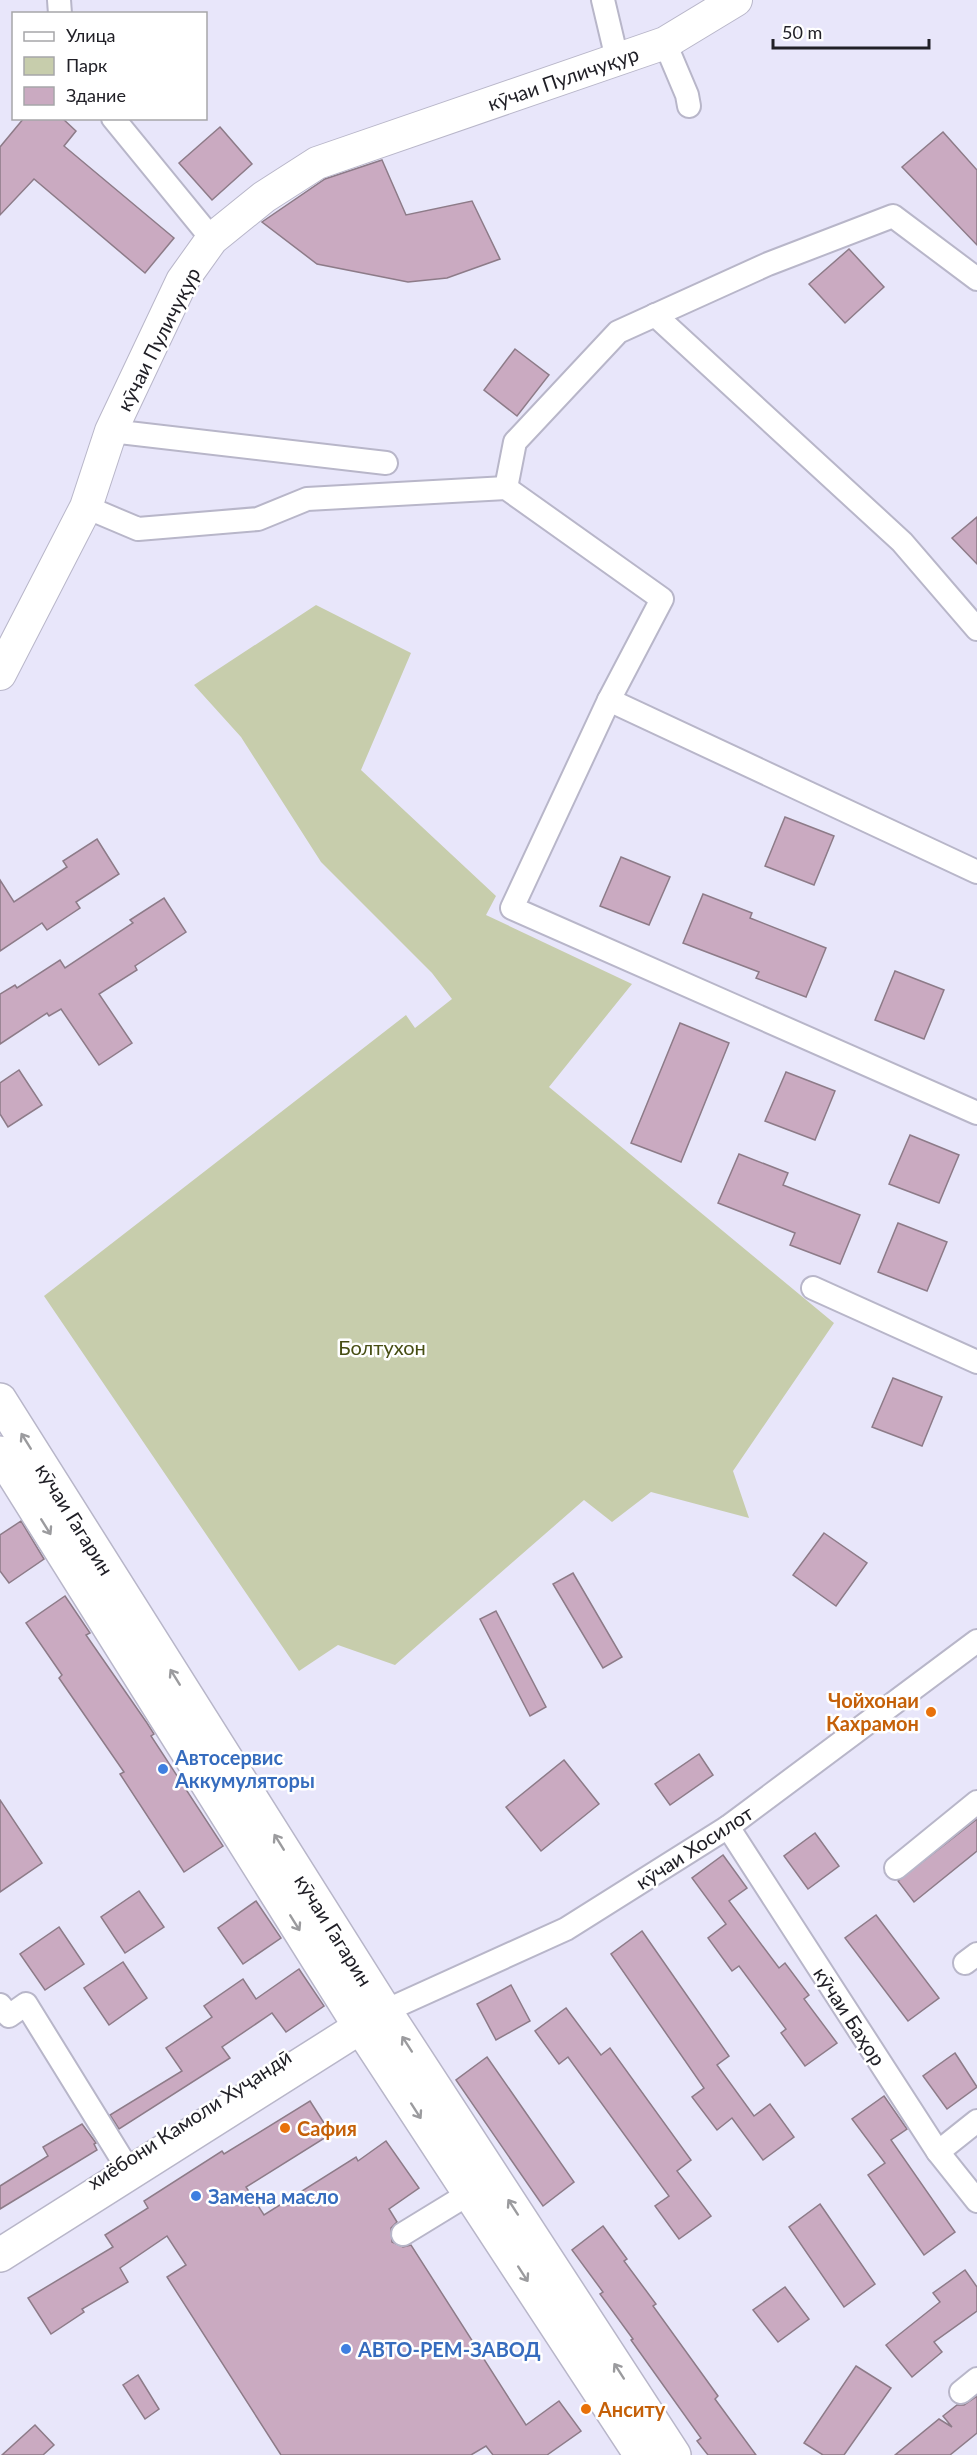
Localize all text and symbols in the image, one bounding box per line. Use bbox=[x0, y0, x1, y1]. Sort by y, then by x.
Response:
legend bbox=[12, 12, 207, 120]
scale bar bbox=[773, 12, 929, 50]
text: 50 m bbox=[782, 21, 822, 43]
text: Улица bbox=[66, 24, 116, 46]
street label: кӯчаи Пуличуқур bbox=[484, 41, 642, 115]
text: Парк bbox=[66, 54, 108, 76]
text: Здание bbox=[66, 84, 126, 106]
street label: кӯчаи Пуличуқур bbox=[111, 263, 205, 415]
park label: Болтухон bbox=[338, 1335, 426, 1359]
one-way arrow bbox=[19, 1433, 31, 1450]
street label: кӯчаи Гагарин bbox=[31, 1459, 119, 1579]
one-way arrow bbox=[40, 1518, 52, 1535]
one-way arrow bbox=[168, 1669, 180, 1686]
place label: Чойхонаи Кахрамон bbox=[826, 1688, 919, 1735]
marker: Чойхонаи Кахрамон bbox=[924, 1705, 938, 1719]
place label: Автосервис Аккумуляторы bbox=[174, 1745, 315, 1792]
marker: Автосервис Аккумуляторы bbox=[156, 1762, 170, 1776]
street label: кӯчаи Хосилот bbox=[631, 1800, 757, 1894]
one-way arrow bbox=[272, 1834, 284, 1851]
street label: кӯчаи Гагарин bbox=[290, 1870, 378, 1990]
one-way arrow bbox=[290, 1914, 302, 1931]
street label: кӯчаи Баҳор bbox=[809, 1962, 891, 2070]
one-way arrow bbox=[400, 2036, 412, 2053]
street label: хиёбони Камоли Хуҷандӣ bbox=[83, 2044, 295, 2194]
one-way arrow bbox=[411, 2102, 423, 2119]
place label: Сафия bbox=[297, 2116, 357, 2140]
marker: Сафия bbox=[278, 2121, 292, 2135]
place label: Замена масло bbox=[208, 2184, 339, 2208]
marker: Замена масло bbox=[189, 2189, 203, 2203]
one-way arrow bbox=[507, 2200, 519, 2216]
one-way arrow bbox=[517, 2265, 529, 2282]
place label: АВТО-РЕМ-ЗАВОД bbox=[357, 2337, 541, 2361]
marker: АВТО-РЕМ-ЗАВОД bbox=[339, 2342, 353, 2356]
one-way arrow bbox=[613, 2363, 625, 2380]
place label: Анситу bbox=[597, 2397, 666, 2421]
marker: Анситу bbox=[579, 2402, 593, 2416]

